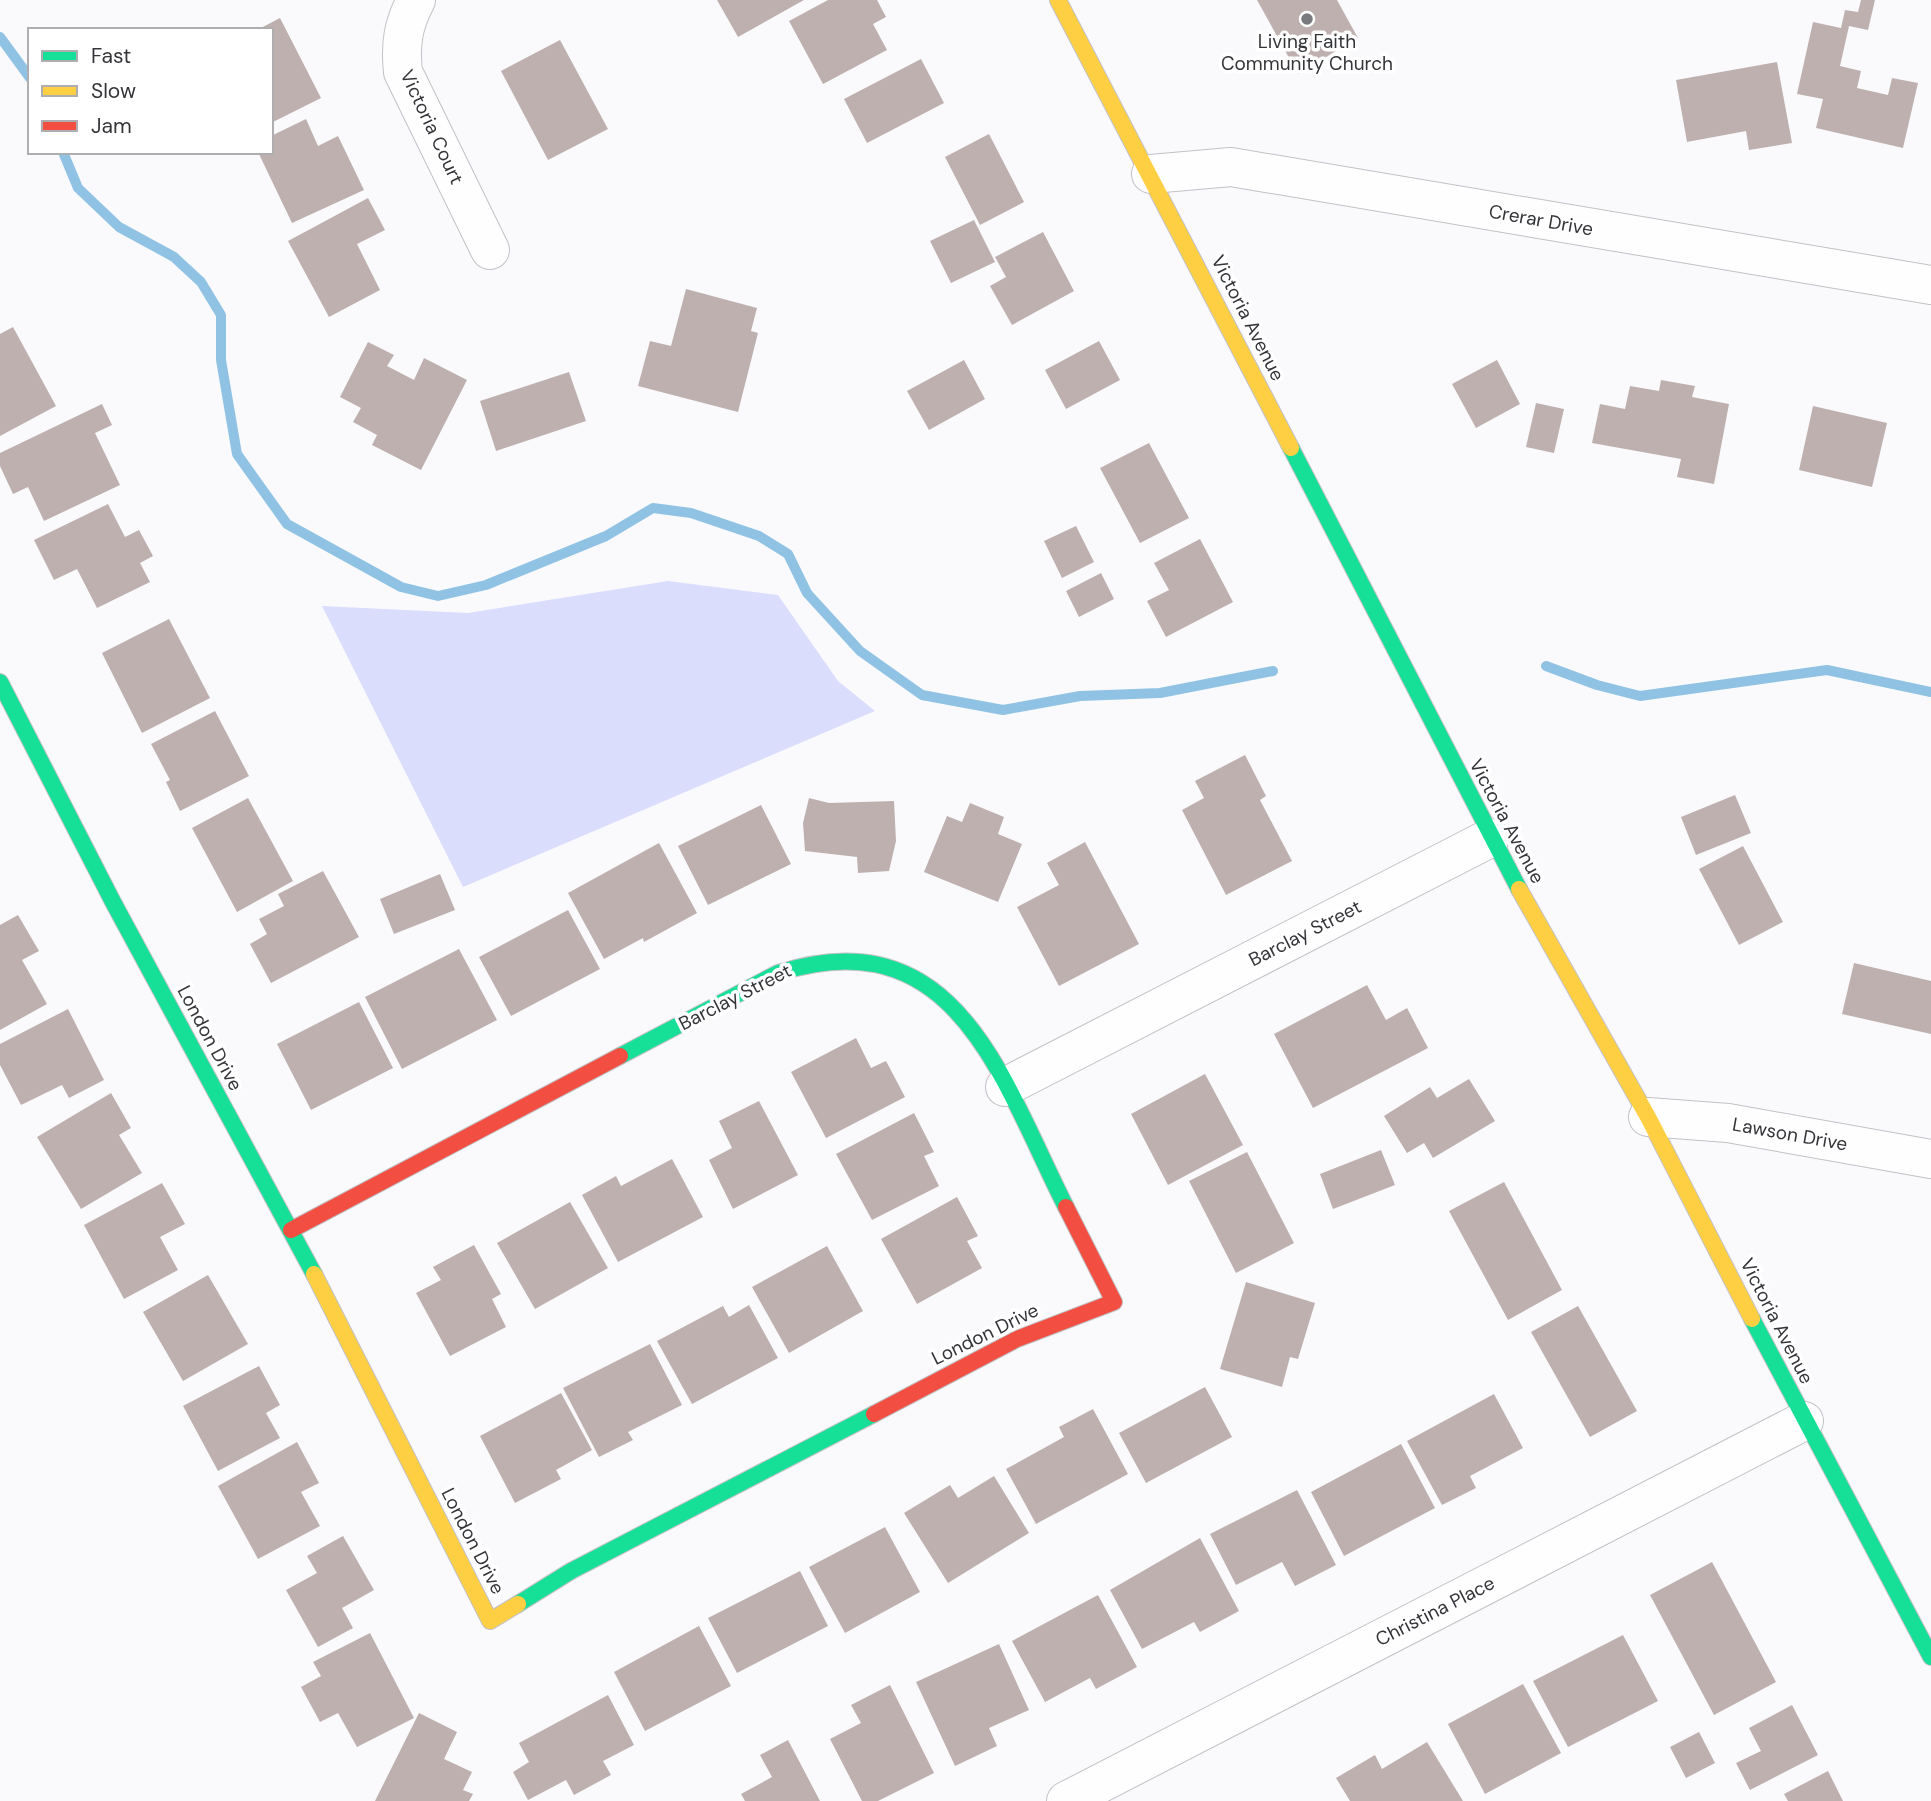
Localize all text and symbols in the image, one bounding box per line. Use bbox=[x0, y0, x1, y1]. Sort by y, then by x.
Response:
marker: Living Faith Community Church bbox=[1299, 11, 1315, 27]
legend bbox=[28, 28, 273, 154]
place label: Living Faith Community Church bbox=[1221, 29, 1393, 76]
text: Fast bbox=[91, 42, 131, 70]
street label: Victoria Court bbox=[395, 66, 469, 188]
text: Slow bbox=[91, 77, 136, 105]
text: Jam bbox=[91, 112, 132, 140]
street label: Crerar Drive bbox=[1487, 199, 1595, 241]
street label: Victoria Avenue bbox=[1206, 251, 1290, 385]
street label: Victoria Avenue bbox=[1464, 754, 1550, 888]
street label: Barclay Street bbox=[1244, 894, 1366, 972]
street label: Barclay Street bbox=[674, 958, 796, 1036]
street label: London Drive bbox=[172, 981, 248, 1095]
street label: Lawson Drive bbox=[1731, 1112, 1849, 1156]
street label: Victoria Avenue bbox=[1735, 1254, 1819, 1388]
street label: London Drive bbox=[927, 1297, 1043, 1371]
street label: London Drive bbox=[436, 1484, 510, 1598]
street label: Christina Place bbox=[1371, 1570, 1499, 1652]

